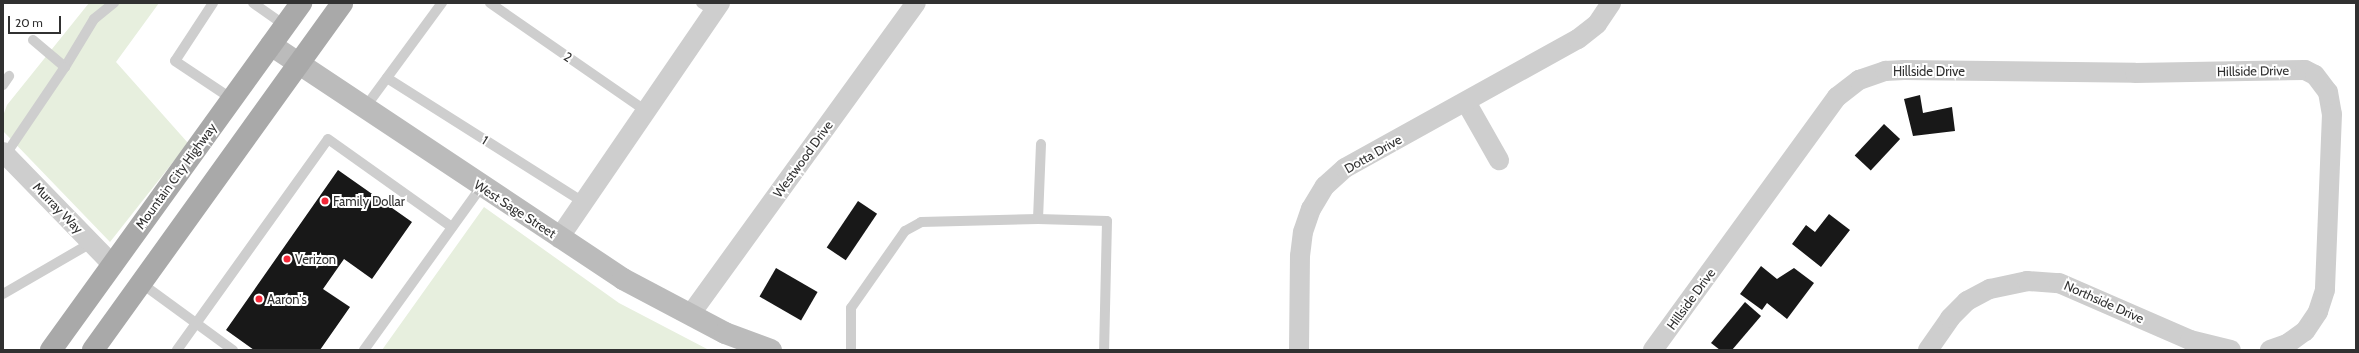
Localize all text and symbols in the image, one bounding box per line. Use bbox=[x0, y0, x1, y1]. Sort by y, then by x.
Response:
scale bar bbox=[10, 8, 63, 34]
text: 20 m bbox=[15, 15, 43, 30]
street label: 2 bbox=[561, 49, 575, 65]
street label: Hillside Drive bbox=[1893, 63, 1965, 79]
street label: Hillside Drive bbox=[2217, 63, 2289, 79]
street label: Westwood Drive bbox=[770, 118, 836, 200]
street label: Mountain City Highway bbox=[132, 120, 220, 232]
street label: Dotta Drive bbox=[1342, 131, 1404, 177]
street label: 1 bbox=[479, 132, 491, 148]
street label: West Sage Street bbox=[471, 177, 559, 241]
street label: Murray Way bbox=[30, 179, 86, 237]
place label: Family Dollar bbox=[333, 193, 405, 209]
marker: Family Dollar bbox=[320, 196, 330, 206]
place label: Verizon bbox=[295, 251, 336, 267]
marker: Verizon bbox=[282, 254, 292, 264]
street label: Hillside Drive bbox=[1664, 265, 1718, 333]
street label: Northside Drive bbox=[2062, 277, 2146, 327]
place label: Aaron's bbox=[267, 291, 307, 307]
marker: Aaron's bbox=[254, 294, 264, 304]

